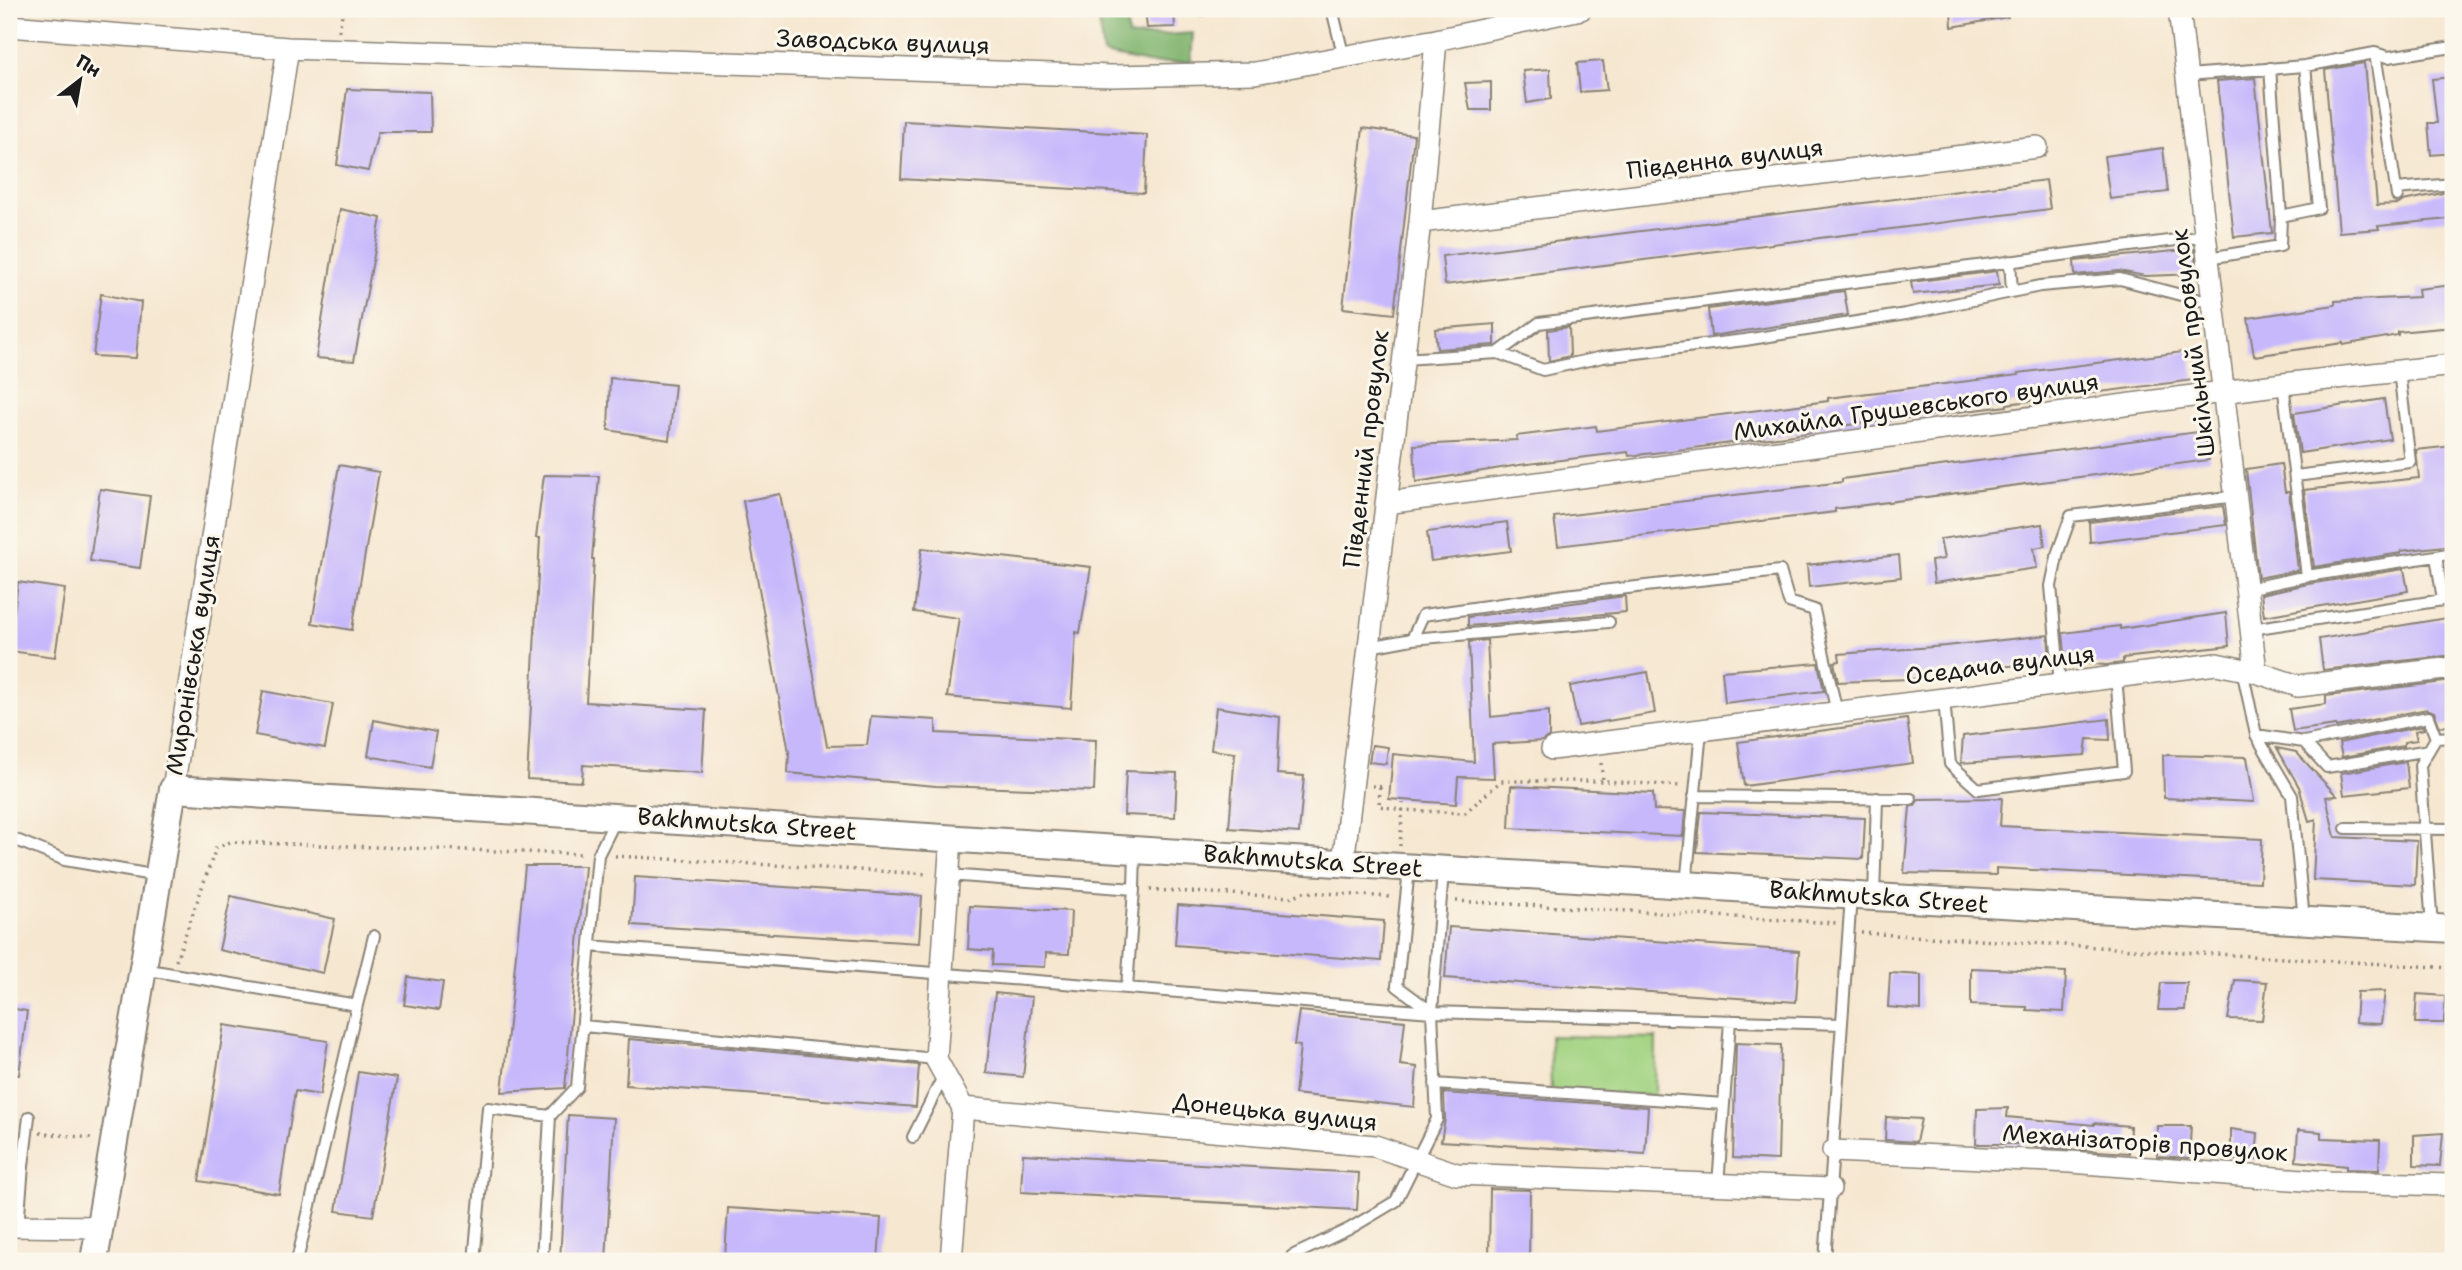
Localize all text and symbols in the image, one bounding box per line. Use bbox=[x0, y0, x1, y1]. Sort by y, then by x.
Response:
street label: Заводська вулиця bbox=[776, 22, 990, 62]
north arrow bbox=[46, 46, 116, 116]
text: Пн bbox=[71, 49, 106, 83]
street label: Південна вулиця bbox=[1625, 131, 1825, 187]
street label: Шкільний провулок bbox=[2163, 227, 2223, 459]
street label: Південний провулок bbox=[1336, 328, 1397, 570]
street label: Михайла Грушевського вулиця bbox=[1731, 365, 2101, 449]
street label: Миронівська вулиця bbox=[158, 533, 228, 777]
street label: Оседача вулиця bbox=[1903, 638, 2097, 692]
street label: Bakhmutska Street bbox=[636, 800, 858, 848]
street label: Bakhmutska Street bbox=[1202, 837, 1424, 885]
street label: Bakhmutska Street bbox=[1768, 873, 1990, 921]
street label: Донецька вулиця bbox=[1171, 1085, 1379, 1139]
street label: Механізаторів провулок bbox=[2001, 1117, 2289, 1169]

